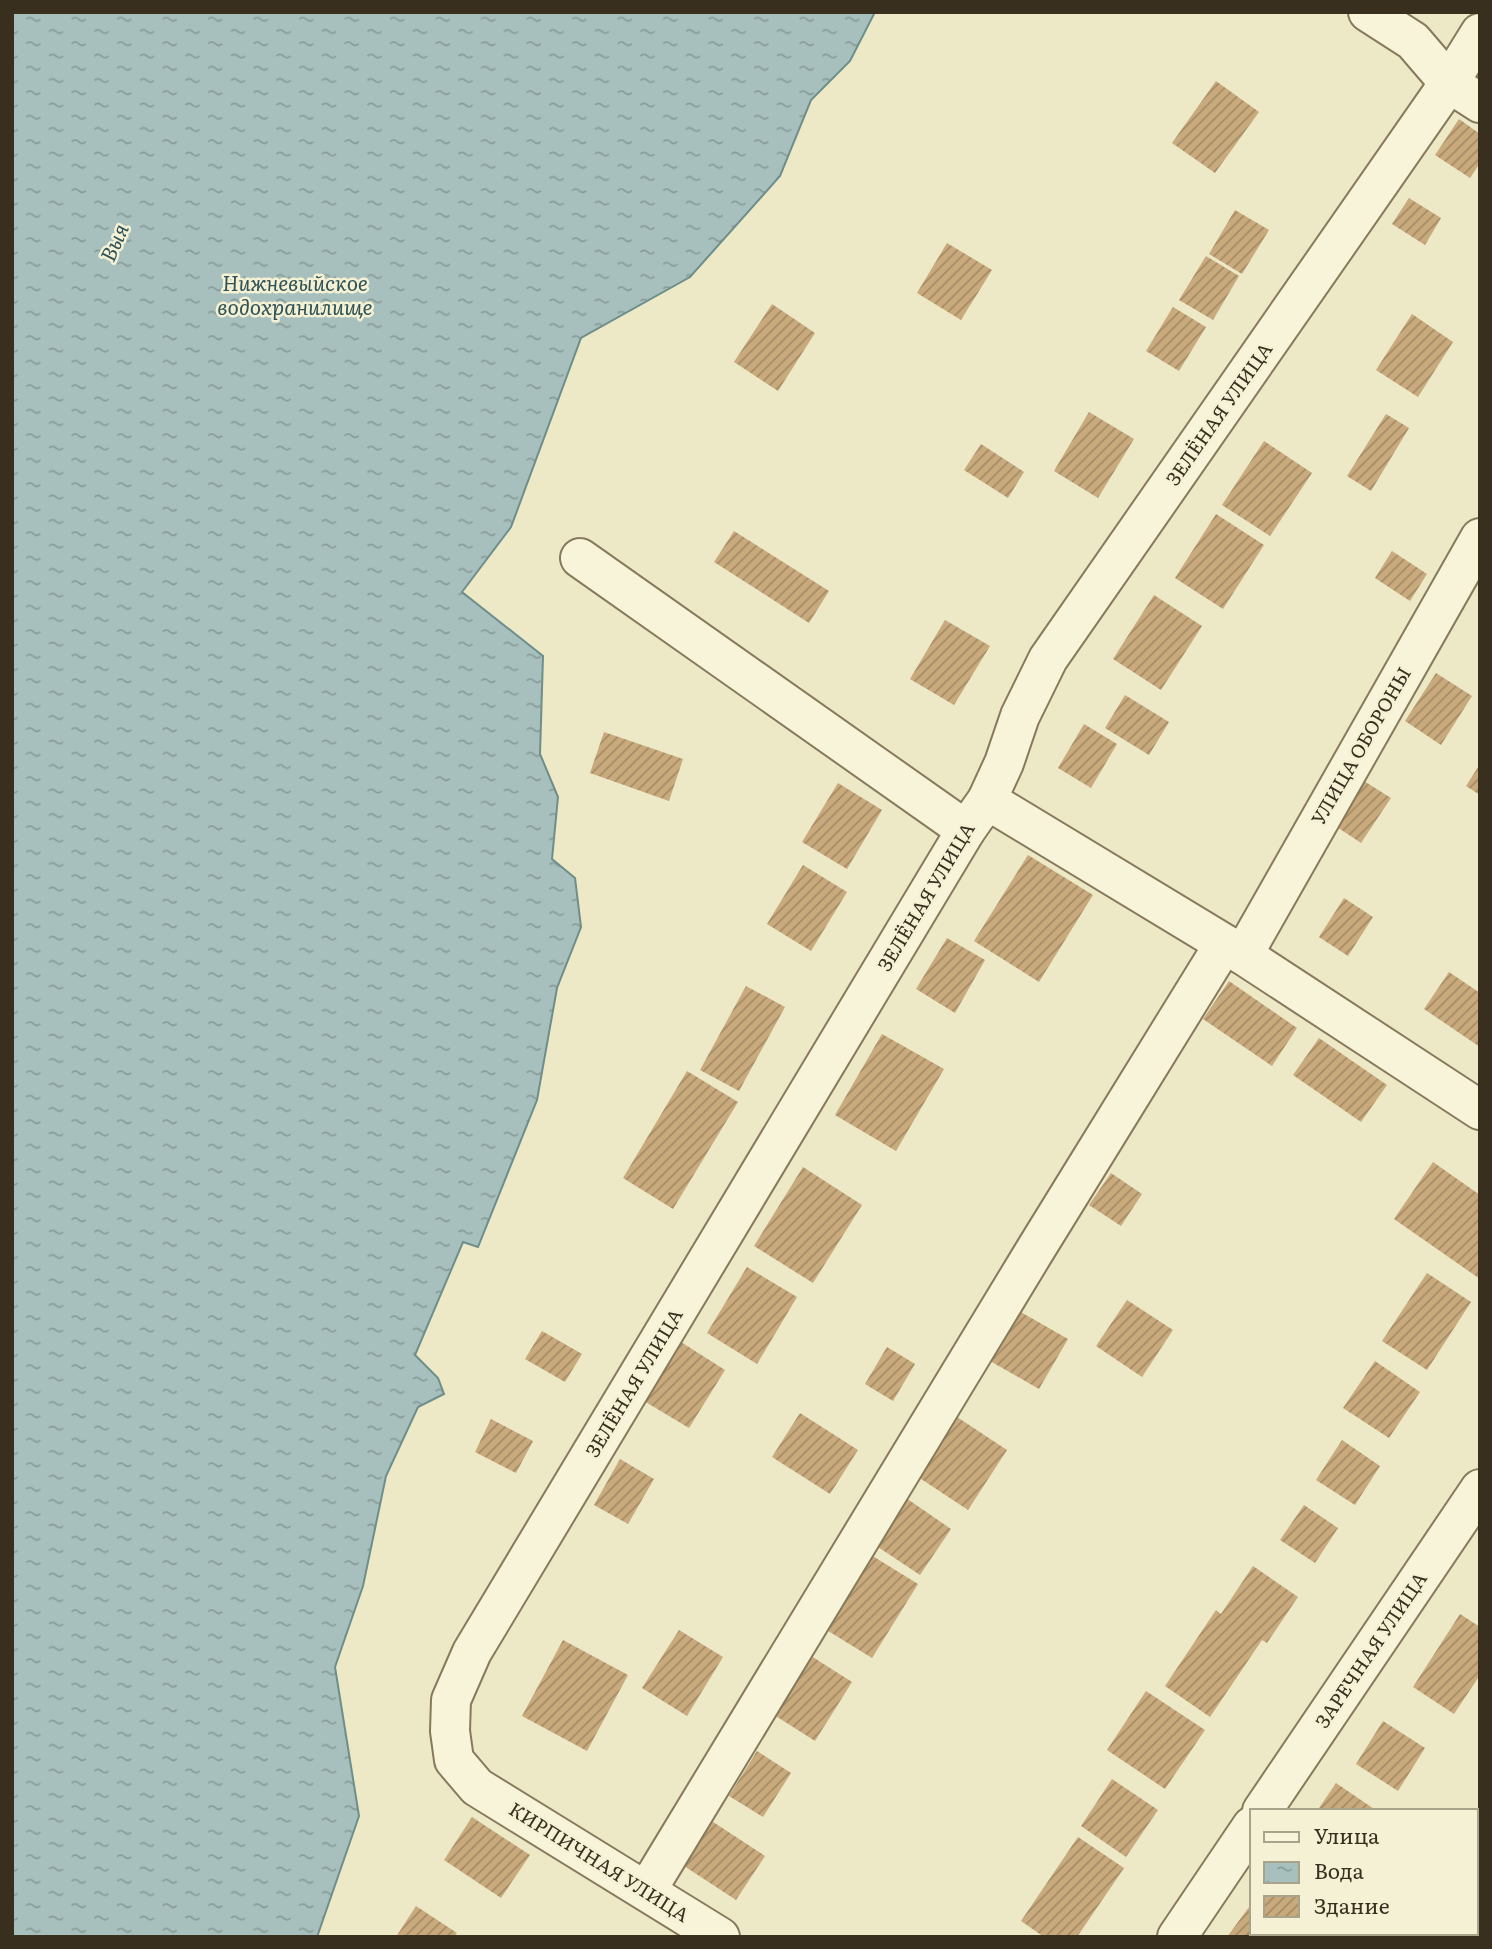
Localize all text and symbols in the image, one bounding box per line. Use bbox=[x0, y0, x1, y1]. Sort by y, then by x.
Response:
water label: Выя bbox=[91, 218, 135, 266]
water label: Нижневыйское водохранилище bbox=[217, 266, 373, 321]
street label: ЗЕЛЁНАЯ УЛИЦА bbox=[1158, 336, 1278, 491]
street label: УЛИЦА ОБОРОНЫ bbox=[1303, 661, 1417, 830]
street label: ЗЕЛЁНАЯ УЛИЦА bbox=[870, 817, 981, 976]
street label: ЗЕЛЁНАЯ УЛИЦА bbox=[578, 1303, 689, 1462]
street label: ЗАРЕЧНАЯ УЛИЦА bbox=[1307, 1566, 1433, 1733]
street label: КИРПИЧНАЯ УЛИЦА bbox=[504, 1794, 695, 1928]
legend bbox=[1250, 1809, 1478, 1935]
text: Улица bbox=[1314, 1819, 1380, 1850]
text: Вода bbox=[1314, 1854, 1365, 1885]
text: Здание bbox=[1314, 1889, 1390, 1920]

